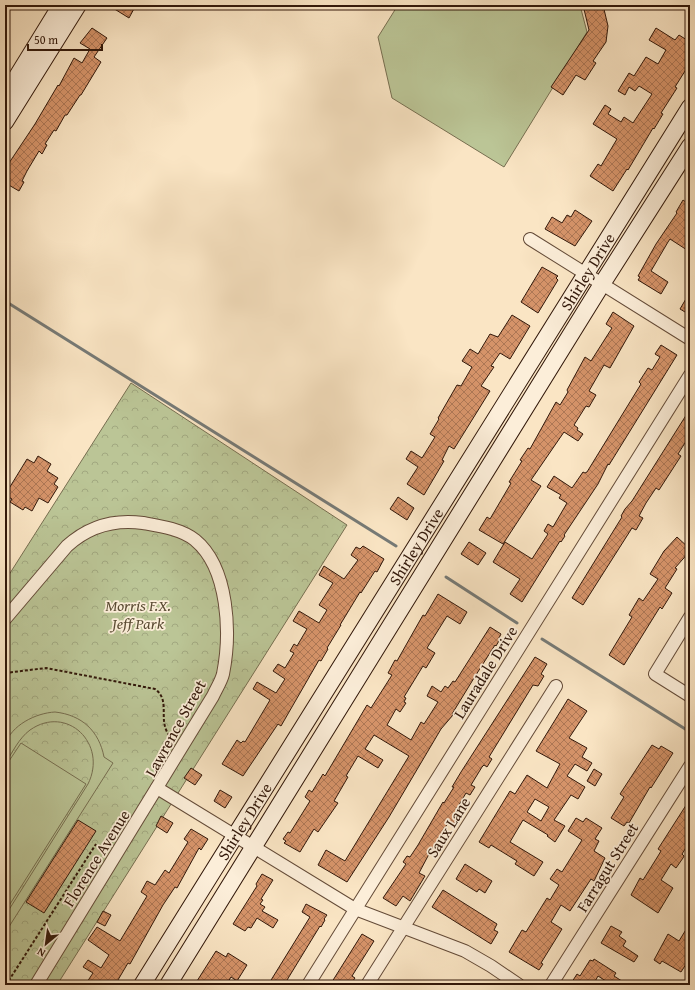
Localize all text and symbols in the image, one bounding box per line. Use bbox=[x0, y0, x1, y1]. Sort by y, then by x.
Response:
scale bar bbox=[28, 26, 102, 52]
text: 50 m bbox=[34, 31, 58, 48]
street label: Shirley Drive bbox=[554, 228, 621, 315]
street label: Shirley Drive bbox=[382, 503, 449, 590]
park label: Morris F.X. Jeff Park bbox=[105, 593, 171, 635]
street label: Lauradale Drive bbox=[447, 621, 523, 723]
street label: Lawrence Street bbox=[138, 675, 212, 781]
street label: Shirley Drive bbox=[211, 778, 277, 865]
street label: Saux Lane bbox=[420, 792, 476, 862]
street label: Florence Avenue bbox=[57, 805, 135, 911]
street label: Farragut Street bbox=[570, 817, 644, 916]
north arrow bbox=[26, 924, 66, 964]
text: N bbox=[33, 944, 48, 962]

